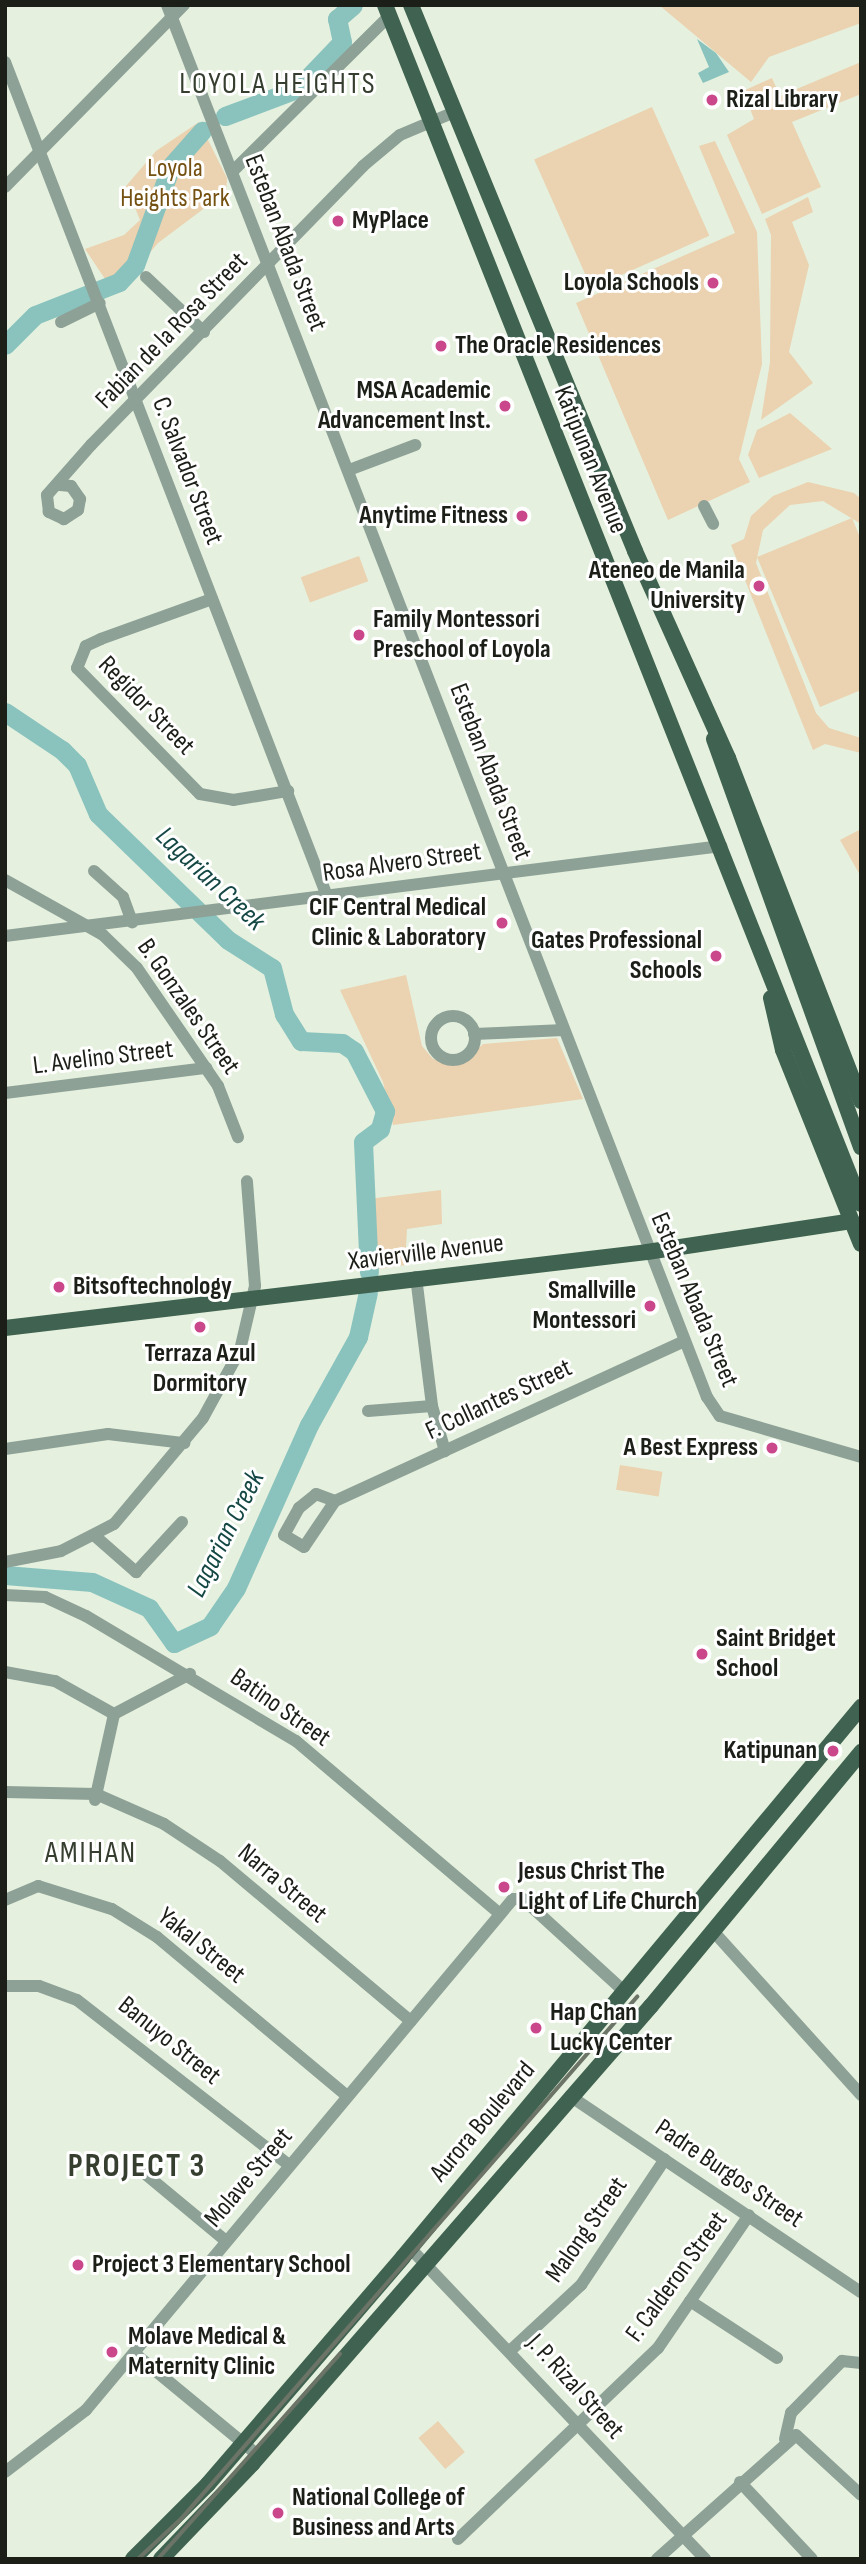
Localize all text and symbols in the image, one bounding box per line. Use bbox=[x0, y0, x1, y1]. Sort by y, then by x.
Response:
district label: LOYOLA HEIGHTS bbox=[181, 66, 375, 102]
place label: Rizal Library bbox=[726, 84, 838, 116]
marker: Rizal Library bbox=[704, 92, 720, 108]
street label: Esteban Abada Street bbox=[237, 150, 333, 336]
park label: Loyola Heights Park bbox=[120, 153, 230, 214]
place label: MyPlace bbox=[352, 205, 429, 237]
marker: MyPlace bbox=[330, 213, 346, 229]
street label: Fabian de la Rosa Street bbox=[89, 246, 255, 416]
place label: Loyola Schools bbox=[564, 267, 699, 299]
marker: Loyola Schools bbox=[705, 275, 721, 291]
place label: The Oracle Residences bbox=[455, 330, 661, 362]
marker: The Oracle Residences bbox=[433, 338, 449, 354]
place label: MSA Academic Advancement Inst. bbox=[318, 375, 491, 436]
street label: Katipunan Avenue bbox=[546, 382, 634, 538]
street label: C. Salvador Street bbox=[145, 393, 229, 549]
marker: MSA Academic Advancement Inst. bbox=[497, 398, 513, 414]
place label: Anytime Fitness bbox=[359, 500, 508, 532]
marker: Anytime Fitness bbox=[514, 508, 530, 524]
place label: Ateneo de Manila University bbox=[589, 555, 745, 616]
marker: Ateneo de Manila University bbox=[751, 578, 767, 594]
place label: Family Montessori Preschool of Loyola bbox=[373, 604, 551, 666]
marker: Family Montessori Preschool of Loyola bbox=[351, 627, 367, 643]
street label: Regidor Street bbox=[91, 650, 201, 762]
street label: Esteban Abada Street bbox=[442, 679, 538, 865]
water label: Lagarian Creek bbox=[148, 820, 272, 938]
street label: Rosa Alvero Street bbox=[321, 836, 483, 890]
place label: CIF Central Medical Clinic & Laboratory bbox=[309, 892, 486, 954]
marker: CIF Central Medical Clinic & Laboratory bbox=[492, 913, 512, 933]
place label: Gates Professional Schools bbox=[531, 925, 702, 986]
street label: B. Gonzales Street bbox=[130, 933, 246, 1081]
marker: Gates Professional Schools bbox=[708, 948, 724, 964]
street label: L. Avelino Street bbox=[31, 1034, 175, 1082]
street label: Esteban Abada Street bbox=[643, 1208, 745, 1392]
street label: Xavierville Avenue bbox=[347, 1228, 505, 1278]
place label: Bitsoftechnology bbox=[73, 1271, 232, 1303]
place label: Smallville Montessori bbox=[533, 1275, 636, 1336]
marker: Bitsoftechnology bbox=[51, 1279, 67, 1295]
marker: Smallville Montessori bbox=[642, 1298, 658, 1314]
marker: Terraza Azul Dormitory bbox=[192, 1319, 208, 1335]
place label: Terraza Azul Dormitory bbox=[144, 1338, 256, 1400]
street label: F. Collantes Street bbox=[421, 1353, 577, 1447]
place label: A Best Express bbox=[624, 1432, 758, 1464]
marker: A Best Express bbox=[764, 1440, 780, 1456]
water label: Lagarian Creek bbox=[180, 1465, 272, 1603]
place label: Saint Bridget School bbox=[716, 1623, 835, 1684]
marker: Saint Bridget School bbox=[694, 1646, 710, 1662]
street label: Batino Street bbox=[224, 1662, 336, 1754]
place label: Katipunan bbox=[724, 1735, 817, 1767]
marker: Katipunan bbox=[823, 1741, 843, 1761]
district label: AMIHAN bbox=[46, 1835, 136, 1871]
street label: Narra Street bbox=[231, 1838, 333, 1930]
place label: Jesus Christ The Light of Life Church bbox=[518, 1856, 697, 1918]
marker: Jesus Christ The Light of Life Church bbox=[496, 1879, 512, 1895]
street label: Yakal Street bbox=[151, 1901, 251, 1991]
street label: Banuyo Street bbox=[111, 1990, 227, 2092]
place label: Hap Chan Lucky Center bbox=[550, 1997, 672, 2058]
marker: Hap Chan Lucky Center bbox=[528, 2020, 544, 2036]
street label: Aurora Boulevard bbox=[424, 2056, 542, 2188]
street label: Padre Burgos Street bbox=[649, 2113, 809, 2235]
street label: Molave Street bbox=[198, 2122, 300, 2234]
district label: PROJECT 3 bbox=[69, 2147, 205, 2187]
street label: Malong Street bbox=[539, 2171, 635, 2289]
street label: F. Calderon Street bbox=[619, 2206, 735, 2348]
place label: Project 3 Elementary School bbox=[92, 2249, 351, 2281]
marker: Project 3 Elementary School bbox=[70, 2257, 86, 2273]
place label: Molave Medical & Maternity Clinic bbox=[128, 2321, 286, 2382]
street label: J. P. Rizal Street bbox=[520, 2328, 630, 2446]
marker: Molave Medical & Maternity Clinic bbox=[102, 2342, 122, 2362]
place label: National College of Business and Arts bbox=[292, 2482, 465, 2544]
marker: National College of Business and Arts bbox=[270, 2505, 286, 2521]

